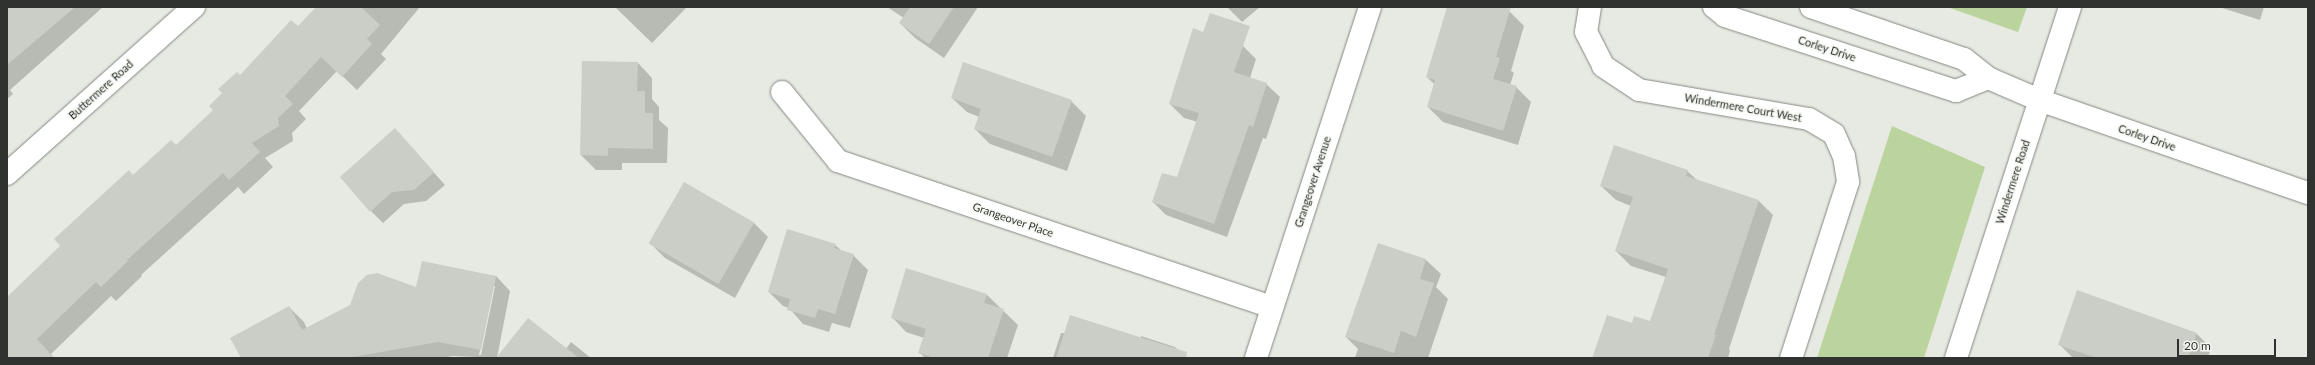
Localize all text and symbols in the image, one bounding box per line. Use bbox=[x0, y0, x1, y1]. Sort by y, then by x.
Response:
street label: Corley Drive bbox=[1796, 33, 1858, 65]
street label: Buttermere Road bbox=[66, 58, 136, 122]
street label: Windermere Court West bbox=[1683, 91, 1803, 125]
street label: Corley Drive bbox=[2116, 122, 2178, 154]
street label: Grangeover Avenue bbox=[1292, 135, 1334, 229]
street label: Windermere Road bbox=[1993, 138, 2033, 226]
street label: Grangeover Place bbox=[971, 200, 1055, 240]
scale bar bbox=[2179, 331, 2278, 357]
text: 20 m bbox=[2184, 338, 2211, 353]

